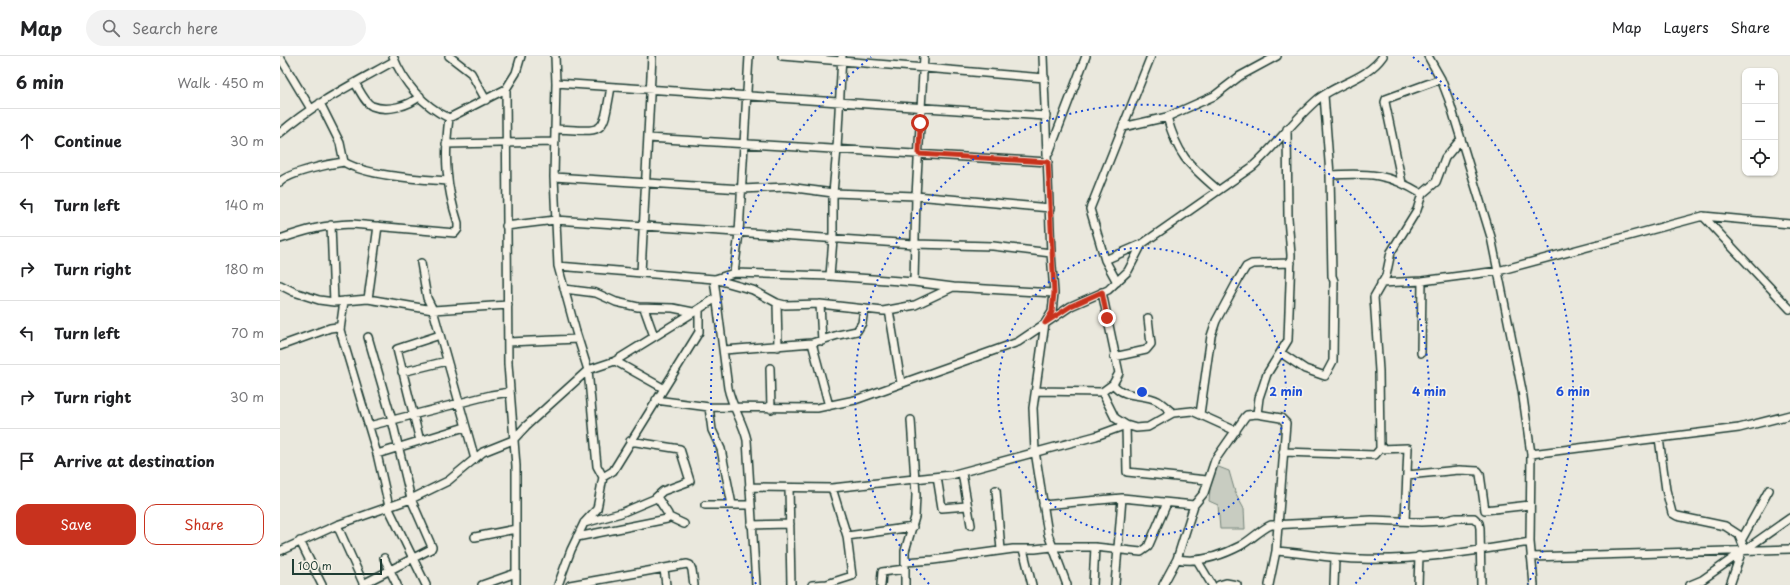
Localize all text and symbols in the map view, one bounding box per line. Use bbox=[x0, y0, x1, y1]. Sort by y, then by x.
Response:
search box bbox=[86, 10, 366, 46]
text: Map bbox=[20, 14, 62, 42]
text: Search here bbox=[132, 16, 218, 39]
icon: search bbox=[100, 17, 122, 39]
text: Map bbox=[1612, 17, 1642, 38]
text: Layers bbox=[1664, 17, 1709, 38]
text: Share bbox=[1731, 17, 1770, 38]
map controls bbox=[1742, 68, 1778, 176]
button: + bbox=[1742, 68, 1778, 104]
text: 6 min bbox=[16, 69, 64, 95]
text: Walk · 450 m bbox=[178, 73, 264, 92]
button: − bbox=[1742, 104, 1778, 140]
route start bbox=[911, 114, 929, 132]
text: Continue bbox=[54, 129, 122, 152]
icon: ahead bbox=[16, 130, 38, 152]
text: 30 m bbox=[230, 131, 264, 150]
button: locate bbox=[1742, 140, 1778, 176]
text: Turn left bbox=[54, 193, 120, 216]
icon: left bbox=[16, 194, 38, 216]
text: 140 m bbox=[225, 195, 264, 214]
text: Turn right bbox=[54, 257, 131, 280]
icon: right bbox=[16, 258, 38, 280]
text: 180 m bbox=[225, 259, 264, 278]
route end bbox=[1098, 309, 1116, 327]
text: Turn left bbox=[54, 321, 120, 344]
icon: left bbox=[16, 322, 38, 344]
text: 70 m bbox=[231, 323, 264, 342]
text: 2 min bbox=[1269, 382, 1303, 400]
text: 4 min bbox=[1412, 382, 1446, 400]
text: 6 min bbox=[1556, 382, 1590, 400]
text: Turn right bbox=[54, 385, 131, 408]
centre of rings bbox=[1135, 385, 1149, 399]
icon: right bbox=[16, 386, 38, 408]
text: 30 m bbox=[230, 387, 264, 406]
text: Arrive at destination bbox=[54, 449, 215, 472]
icon: arrive bbox=[16, 450, 38, 472]
button: Save bbox=[16, 504, 136, 545]
button: Share bbox=[144, 504, 264, 545]
scale bar bbox=[292, 557, 382, 576]
text: 100 m bbox=[298, 557, 332, 574]

